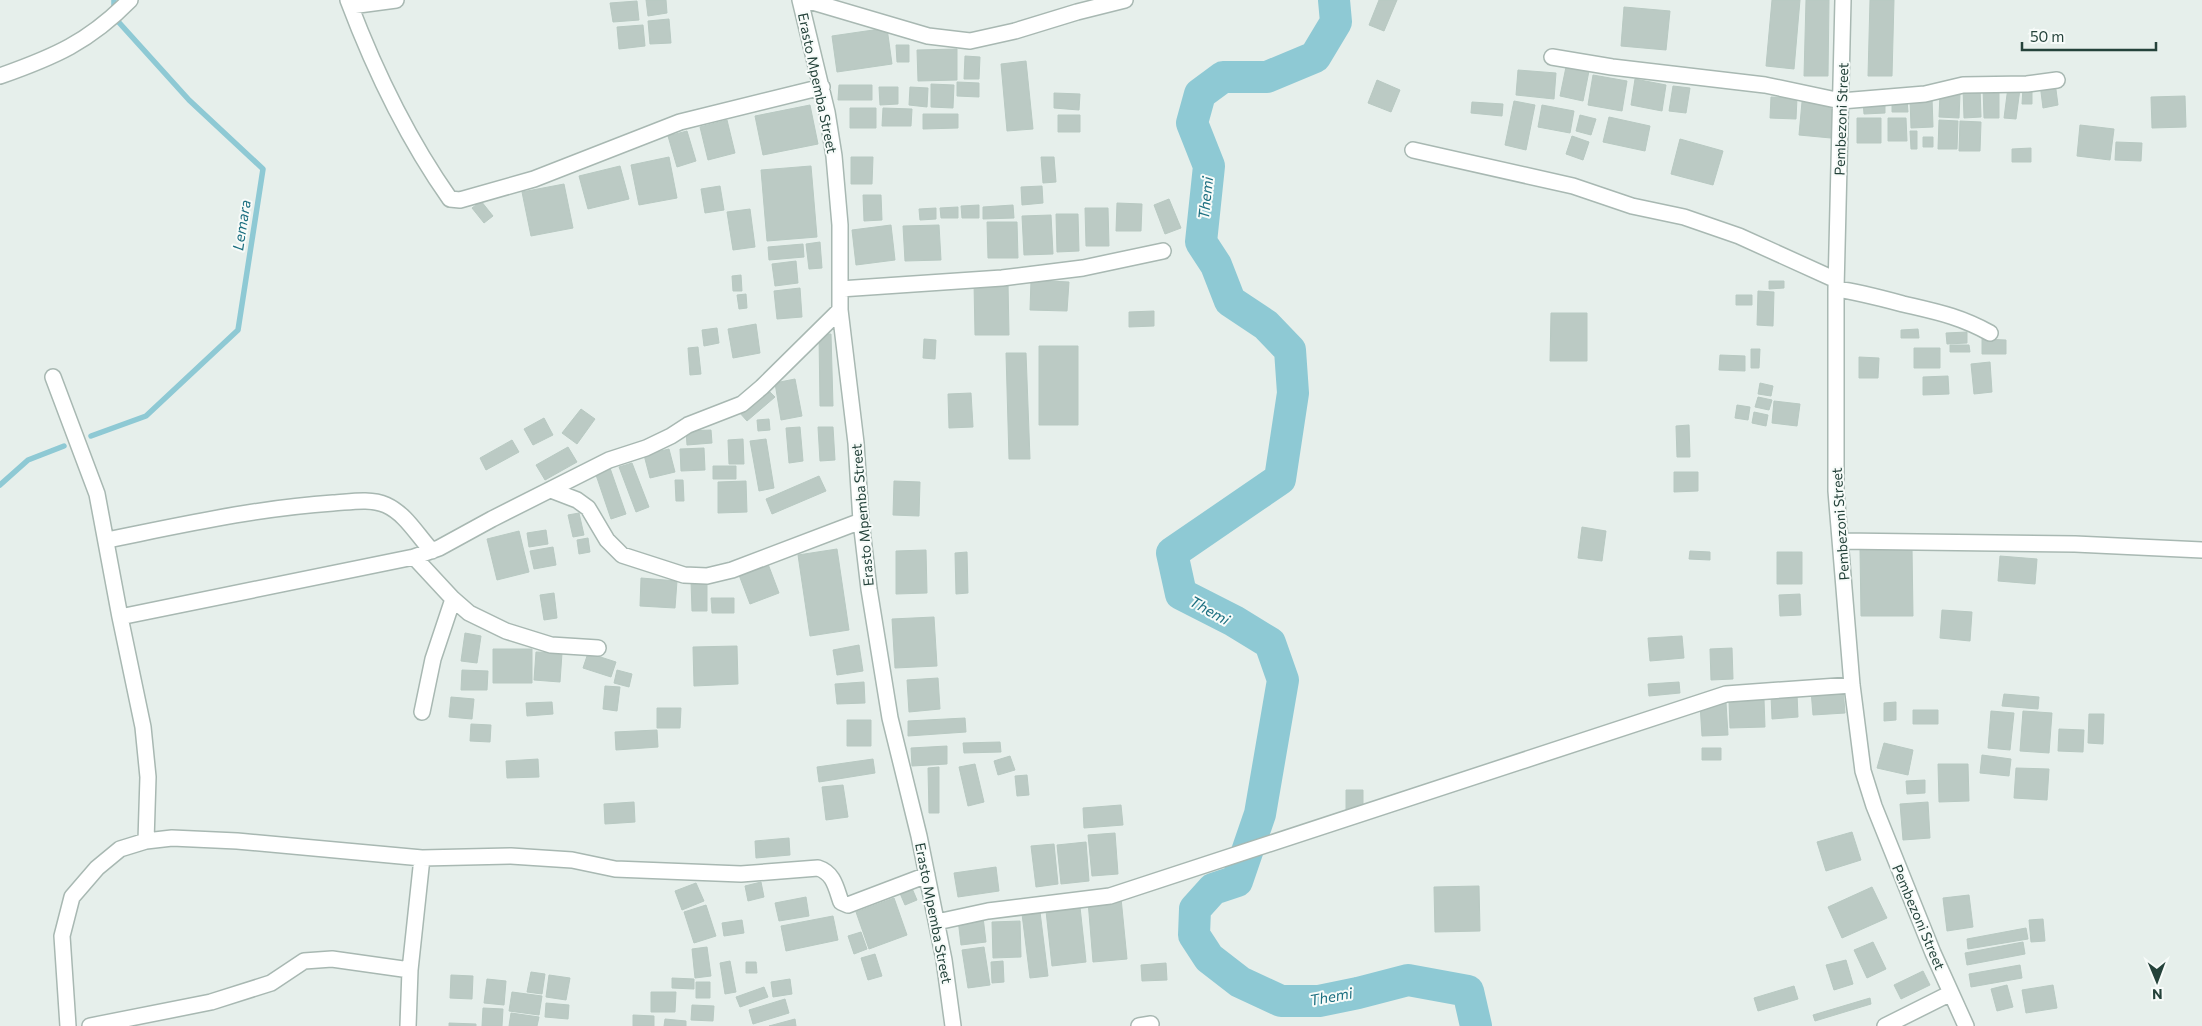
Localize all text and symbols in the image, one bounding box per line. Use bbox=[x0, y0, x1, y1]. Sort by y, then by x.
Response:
street label: Erasto Mpemba Street bbox=[795, 11, 841, 155]
scale bar bbox=[2022, 20, 2156, 52]
text: 50 m bbox=[2030, 27, 2064, 45]
street label: Pembezoni Street bbox=[1831, 62, 1851, 176]
water label: Themi bbox=[1194, 175, 1216, 220]
water label: Lemara bbox=[228, 198, 254, 252]
street label: Erasto Mpemba Street bbox=[847, 443, 877, 587]
street label: Pembezoni Street bbox=[1828, 467, 1852, 581]
water label: Themi bbox=[1187, 592, 1234, 629]
street label: Erasto Mpemba Street bbox=[912, 841, 956, 985]
street label: Pembezoni Street bbox=[1889, 862, 1949, 973]
north arrow bbox=[2132, 956, 2182, 1006]
water label: Themi bbox=[1308, 983, 1355, 1009]
text: N bbox=[2152, 986, 2163, 1003]

